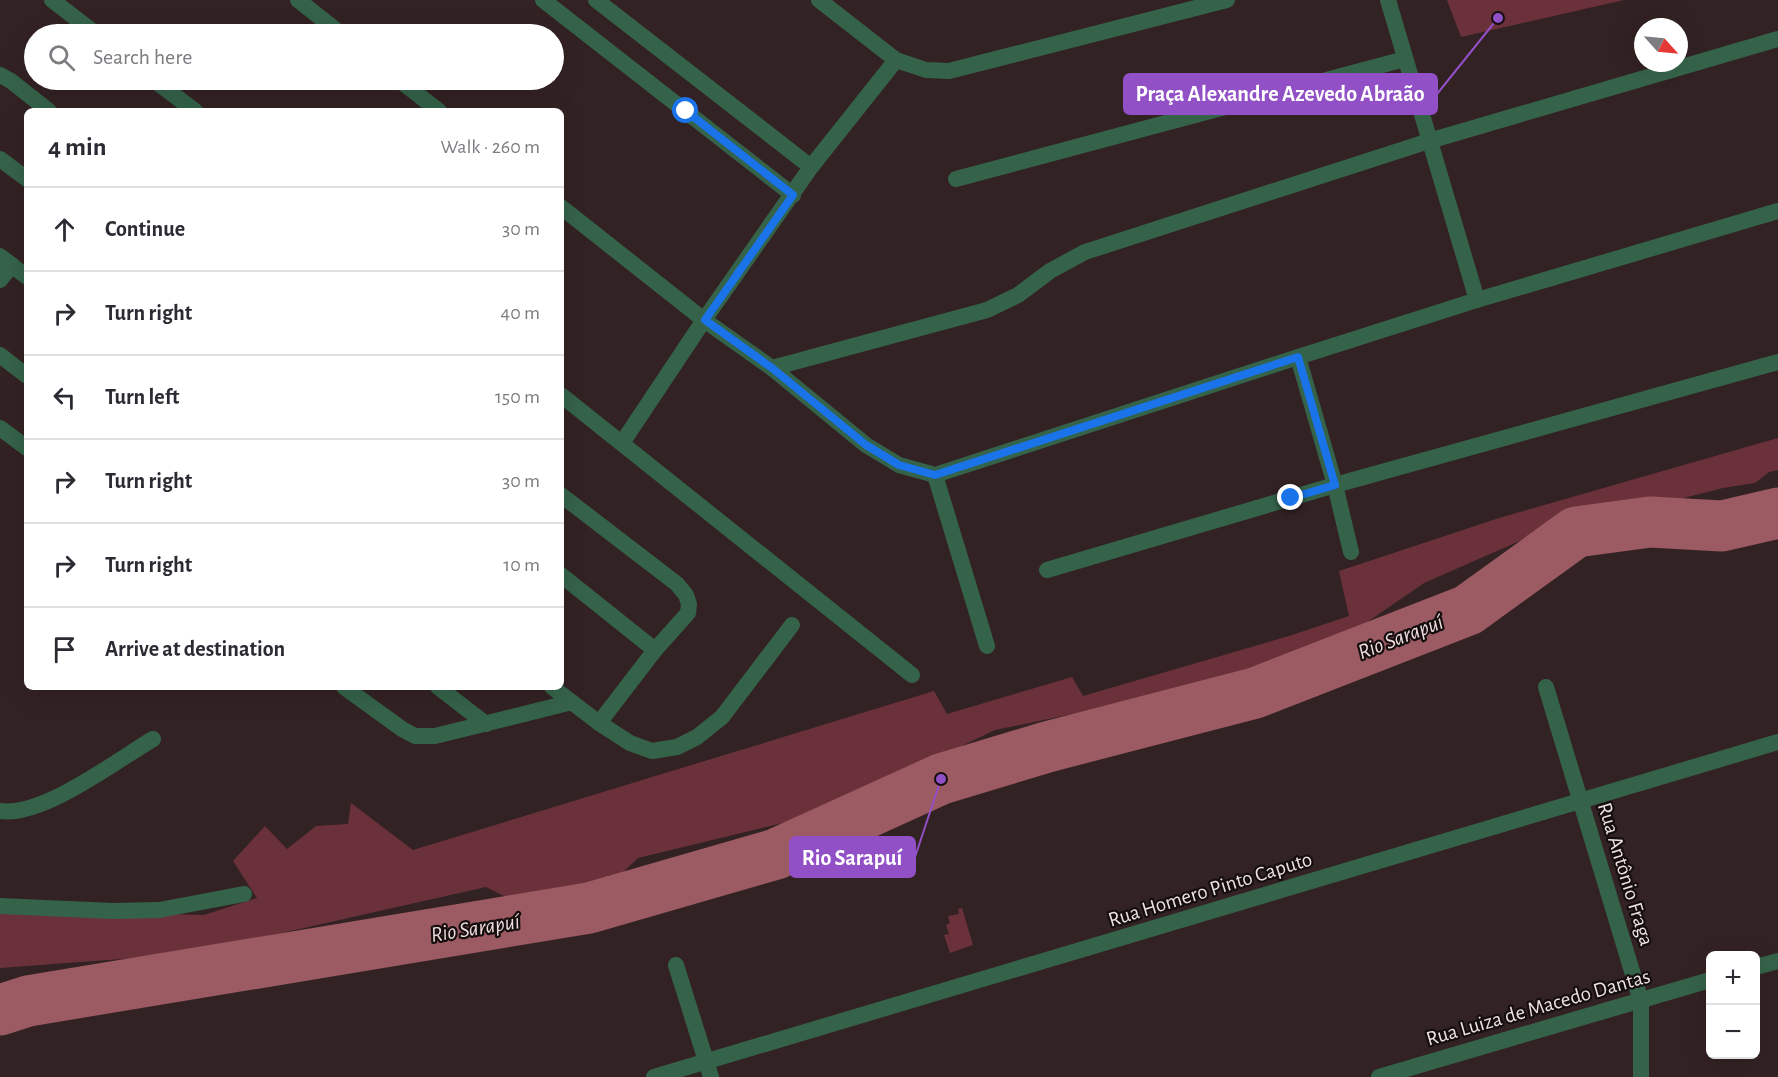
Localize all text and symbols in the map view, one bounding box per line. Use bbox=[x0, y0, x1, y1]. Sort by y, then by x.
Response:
north arrow bbox=[1634, 18, 1688, 72]
search box bbox=[24, 24, 564, 90]
icon: search bbox=[45, 41, 78, 74]
text: Search here bbox=[93, 46, 192, 68]
callout: Praça Alexandre Azevedo Abraão bbox=[1124, 74, 1437, 114]
text: Praça Alexandre Azevedo Abraão bbox=[1135, 83, 1425, 105]
route start bbox=[672, 97, 698, 123]
text: 4 min bbox=[48, 134, 107, 160]
text: Walk · 260 m bbox=[440, 137, 540, 157]
icon: ahead bbox=[48, 213, 81, 246]
text: Continue bbox=[105, 218, 185, 240]
text: 30 m bbox=[502, 219, 540, 239]
icon: right bbox=[48, 297, 81, 330]
text: Turn right bbox=[105, 302, 192, 324]
text: 40 m bbox=[501, 303, 540, 323]
icon: left bbox=[48, 381, 81, 414]
text: Turn left bbox=[105, 386, 179, 408]
text: 150 m bbox=[495, 387, 540, 407]
icon: right bbox=[48, 465, 81, 498]
text: Turn right bbox=[105, 470, 192, 492]
text: 30 m bbox=[502, 471, 540, 491]
route end bbox=[1277, 484, 1303, 510]
icon: right bbox=[48, 549, 81, 582]
text: Turn right bbox=[105, 554, 192, 576]
text: 10 m bbox=[503, 555, 540, 575]
water label: Rio Sarapuí bbox=[1355, 610, 1448, 664]
icon: arrive bbox=[48, 633, 81, 666]
text: Arrive at destination bbox=[105, 638, 285, 660]
street label: Rua Antônio Fraga bbox=[1594, 800, 1657, 948]
callout: Rio Sarapuí bbox=[790, 837, 915, 877]
text: Rio Sarapuí bbox=[802, 847, 904, 869]
street label: Rua Homero Pinto Caputo bbox=[1106, 848, 1315, 931]
water label: Rio Sarapuí bbox=[429, 910, 522, 947]
map controls bbox=[1706, 951, 1760, 1059]
button: + bbox=[1706, 951, 1760, 1005]
street label: Rua Luiza de Macedo Dantas bbox=[1424, 965, 1653, 1050]
button: − bbox=[1706, 1005, 1760, 1059]

